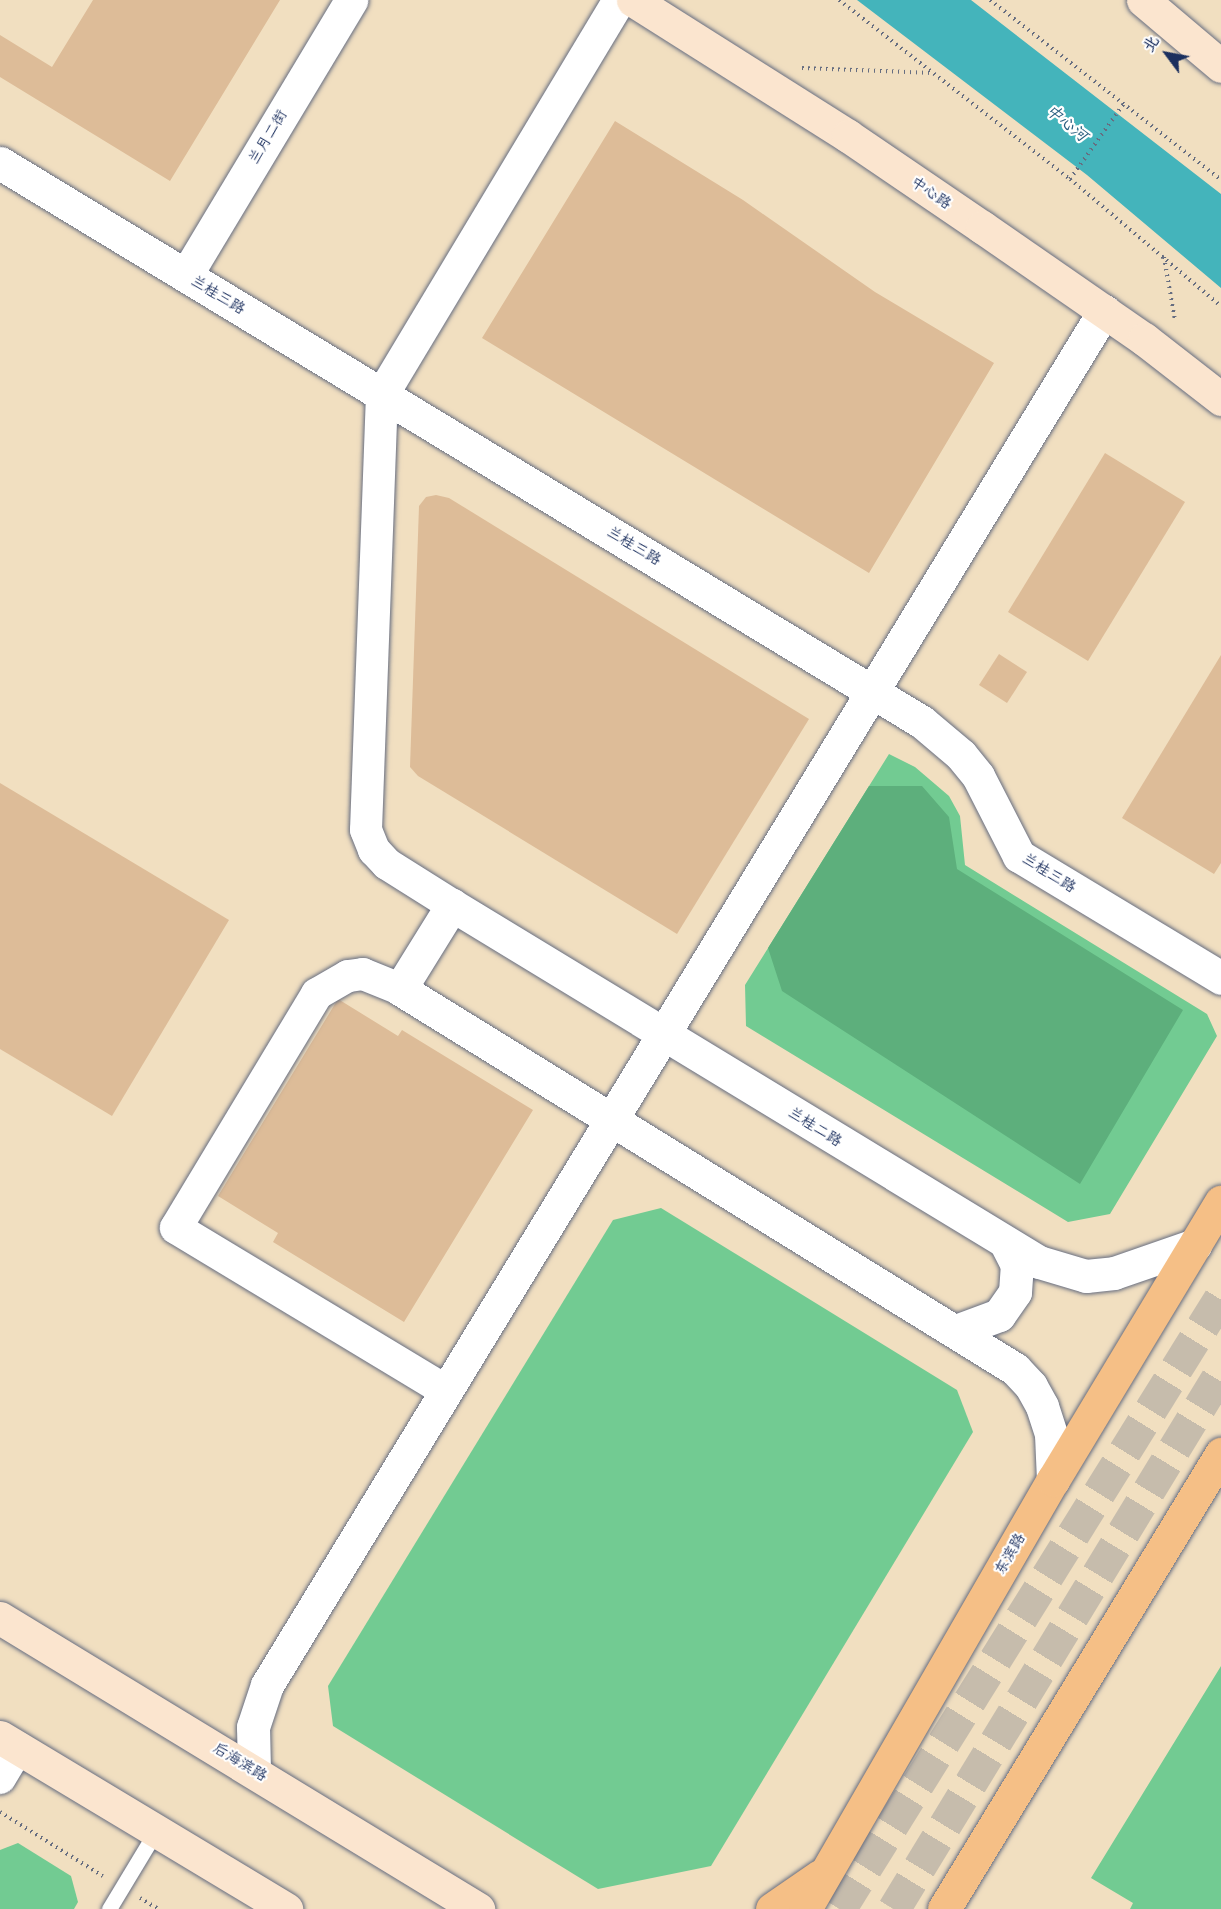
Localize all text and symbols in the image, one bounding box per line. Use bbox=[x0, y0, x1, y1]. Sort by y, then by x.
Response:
north arrow bbox=[1137, 24, 1197, 84]
text: 北 bbox=[1139, 32, 1164, 56]
water label: 中心河 bbox=[1041, 101, 1091, 147]
street label: 兰月二街 bbox=[245, 107, 291, 167]
street label: 中心路 bbox=[907, 173, 955, 213]
street label: 兰桂三路 bbox=[188, 272, 248, 318]
street label: 兰桂三路 bbox=[604, 523, 664, 569]
street label: 兰桂三路 bbox=[1019, 849, 1079, 897]
street label: 兰桂二路 bbox=[785, 1103, 845, 1151]
street label: 东滨路 bbox=[991, 1530, 1029, 1578]
street label: 后海滨路 bbox=[210, 1739, 270, 1785]

